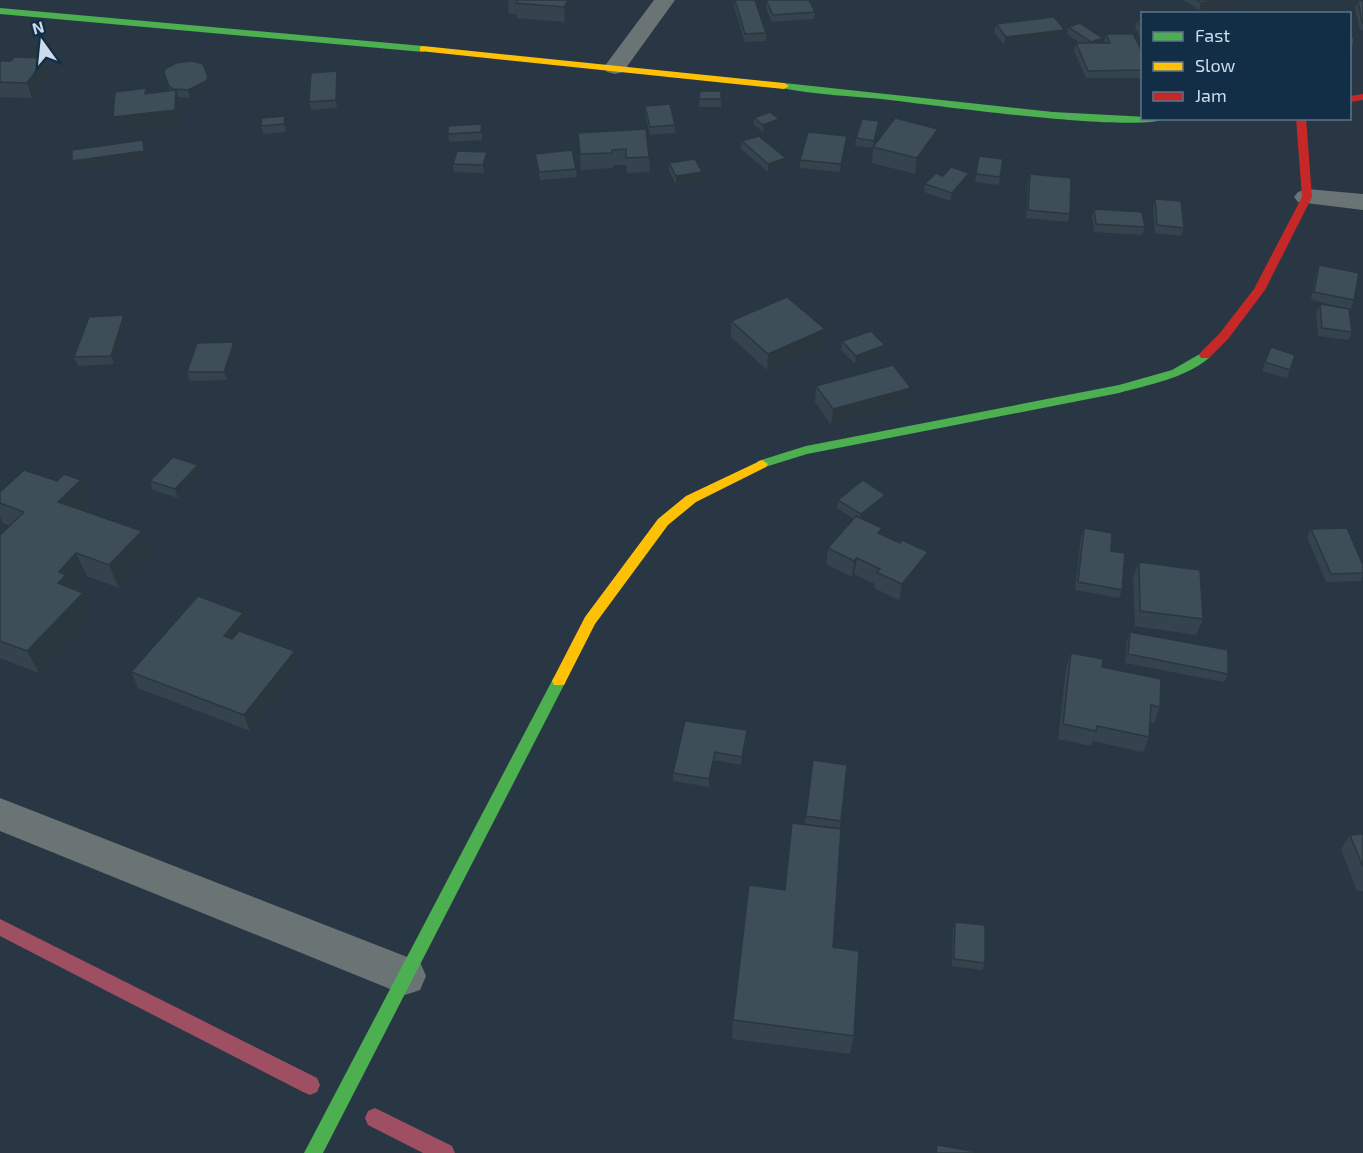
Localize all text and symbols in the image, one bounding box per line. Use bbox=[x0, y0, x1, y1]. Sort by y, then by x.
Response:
north arrow bbox=[12, 12, 72, 72]
legend bbox=[1141, 12, 1351, 120]
text: N bbox=[30, 16, 46, 38]
text: Fast bbox=[1195, 24, 1230, 46]
text: Slow bbox=[1195, 54, 1236, 76]
text: Jam bbox=[1195, 84, 1227, 106]

